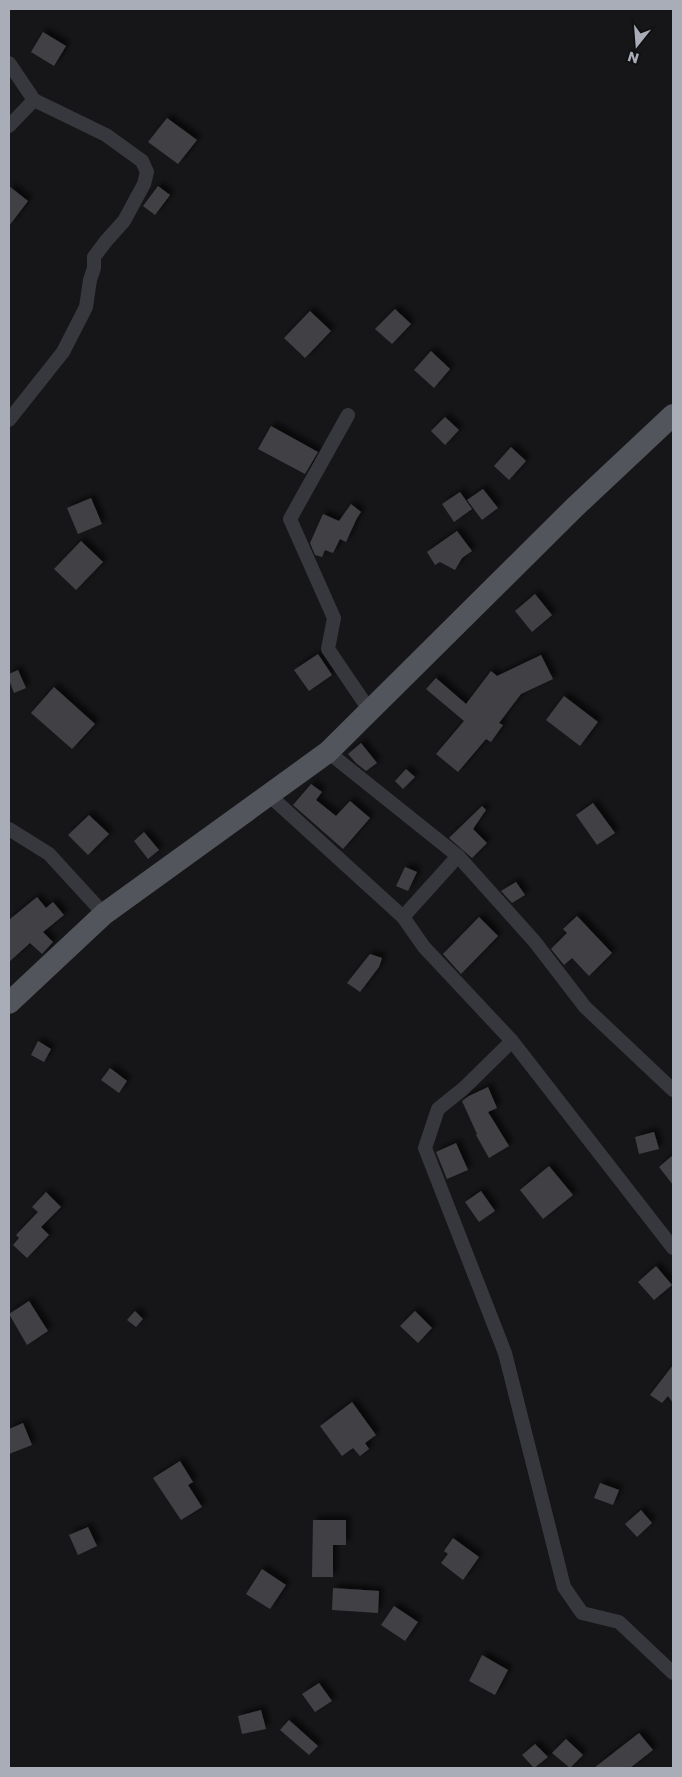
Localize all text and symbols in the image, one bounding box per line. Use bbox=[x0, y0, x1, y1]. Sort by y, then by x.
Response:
north arrow bbox=[612, 20, 662, 70]
text: N bbox=[625, 46, 641, 69]

